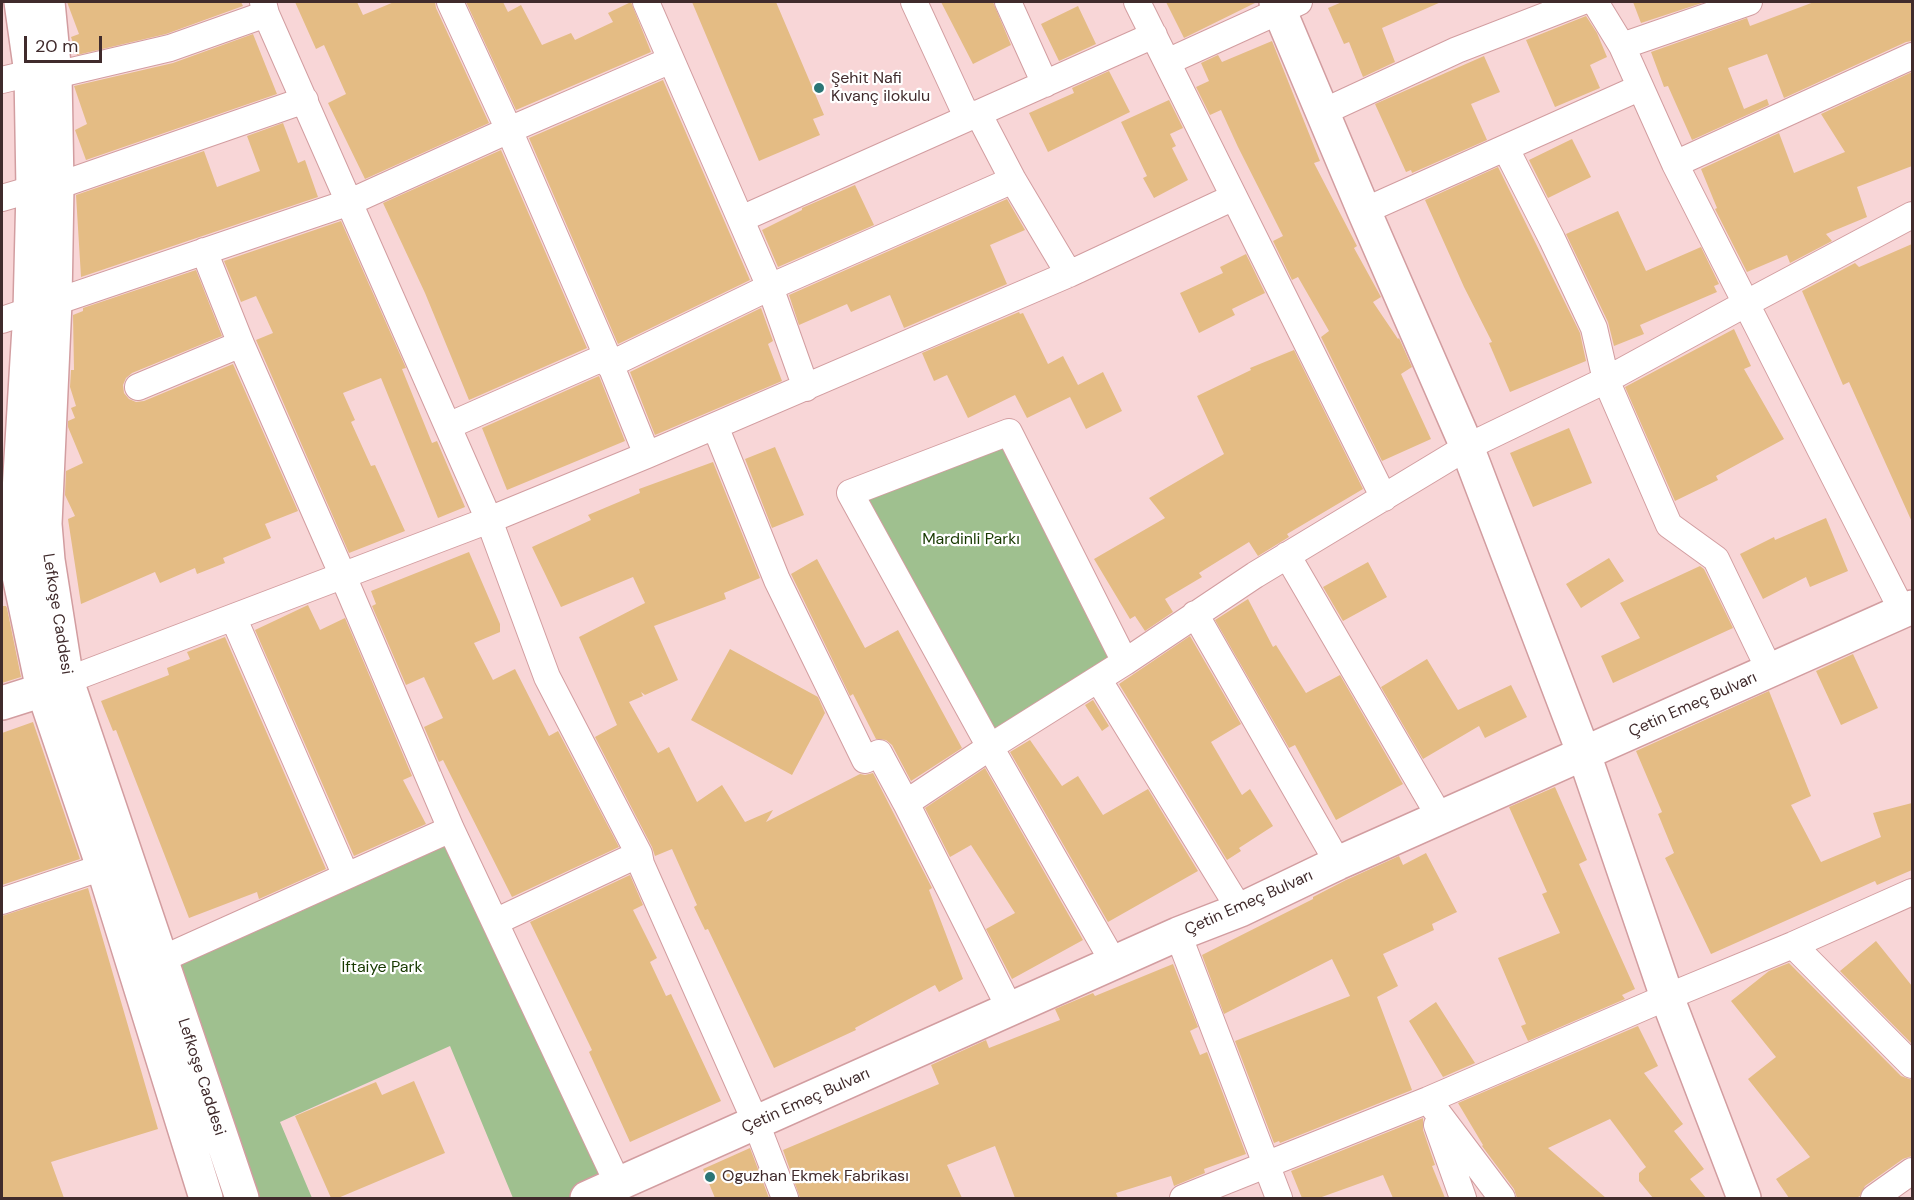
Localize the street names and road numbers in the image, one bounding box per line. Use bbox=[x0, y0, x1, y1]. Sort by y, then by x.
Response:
street label: Lefkoşe Caddesi bbox=[38, 552, 76, 676]
street label: Çetin Emeç Bulvarı bbox=[1626, 668, 1760, 742]
street label: Çetin Emeç Bulvarı bbox=[1182, 866, 1316, 940]
street label: Lefkoşe Caddesi bbox=[173, 1016, 229, 1138]
street label: Çetin Emeç Bulvarı bbox=[739, 1064, 873, 1138]

